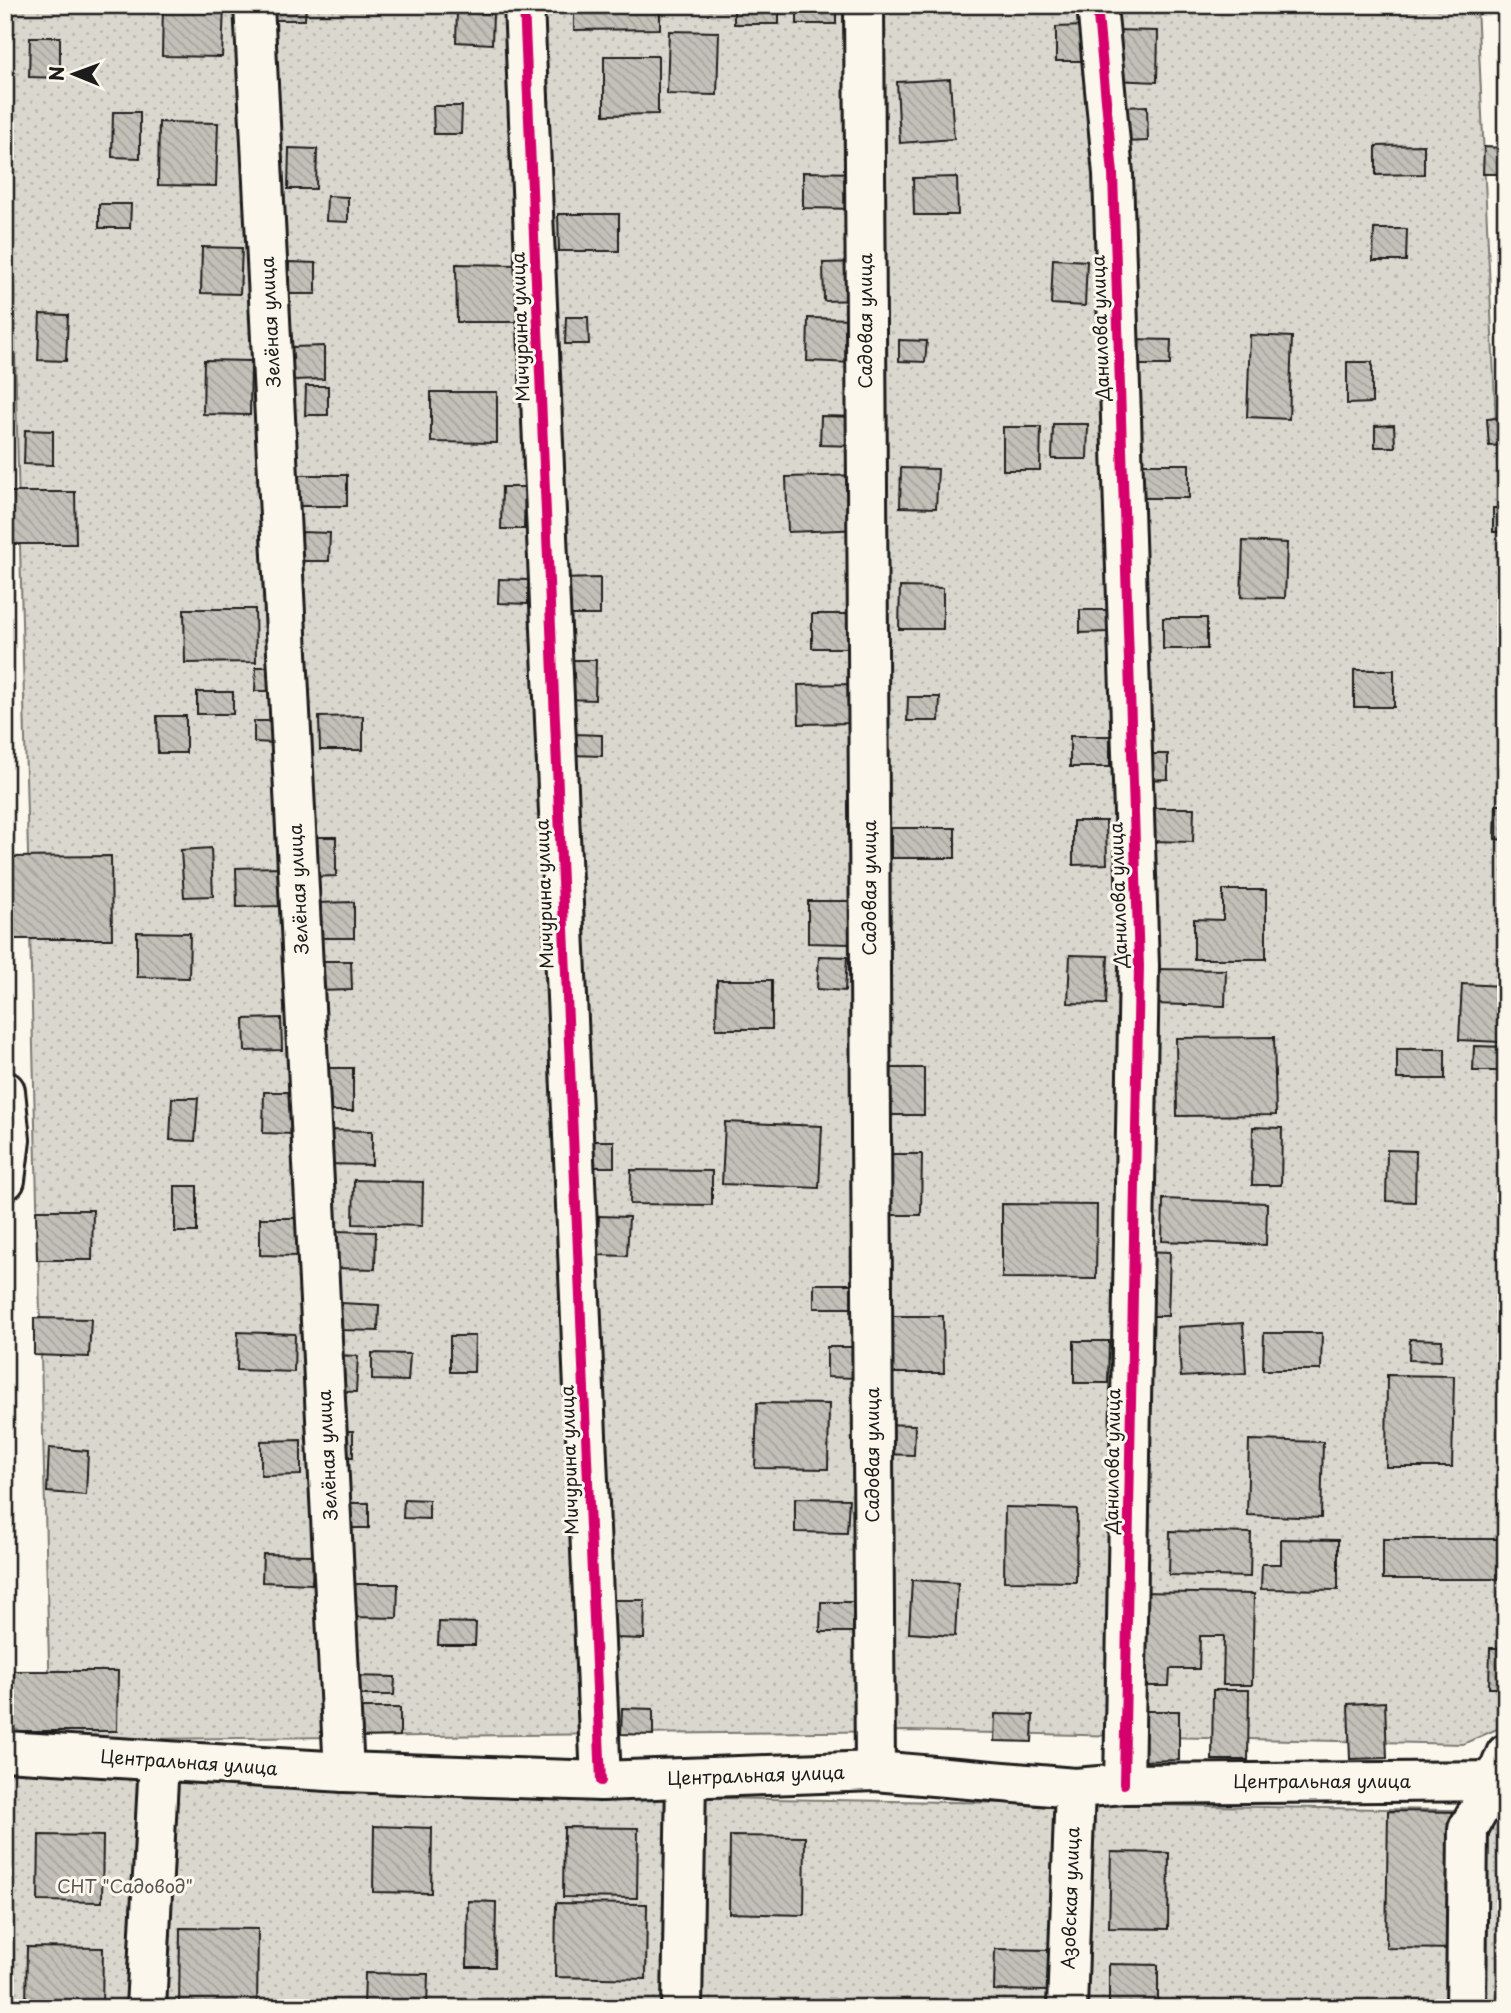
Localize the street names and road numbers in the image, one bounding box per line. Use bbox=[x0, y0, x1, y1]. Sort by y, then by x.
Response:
street label: Мичурина улица bbox=[503, 251, 536, 402]
street label: Садовая улица bbox=[851, 253, 878, 389]
street label: Данилова улица bbox=[1083, 254, 1116, 402]
street label: Зелёная улица bbox=[253, 255, 286, 388]
street label: Мичурина улица bbox=[527, 818, 560, 969]
street label: Садовая улица bbox=[855, 820, 882, 956]
street label: Данилова улица bbox=[1101, 821, 1134, 969]
street label: Зелёная улица bbox=[281, 822, 314, 955]
street label: Мичурина улица bbox=[552, 1384, 585, 1535]
street label: Садовая улица bbox=[858, 1387, 885, 1523]
street label: Данилова улица bbox=[1097, 1387, 1126, 1535]
street label: Зелёная улица bbox=[310, 1388, 343, 1521]
street label: Центральная улица bbox=[100, 1742, 279, 1781]
street label: Центральная улица bbox=[667, 1758, 846, 1791]
street label: Центральная улица bbox=[1233, 1767, 1411, 1794]
street label: Азовская улица bbox=[1054, 1826, 1086, 1970]

